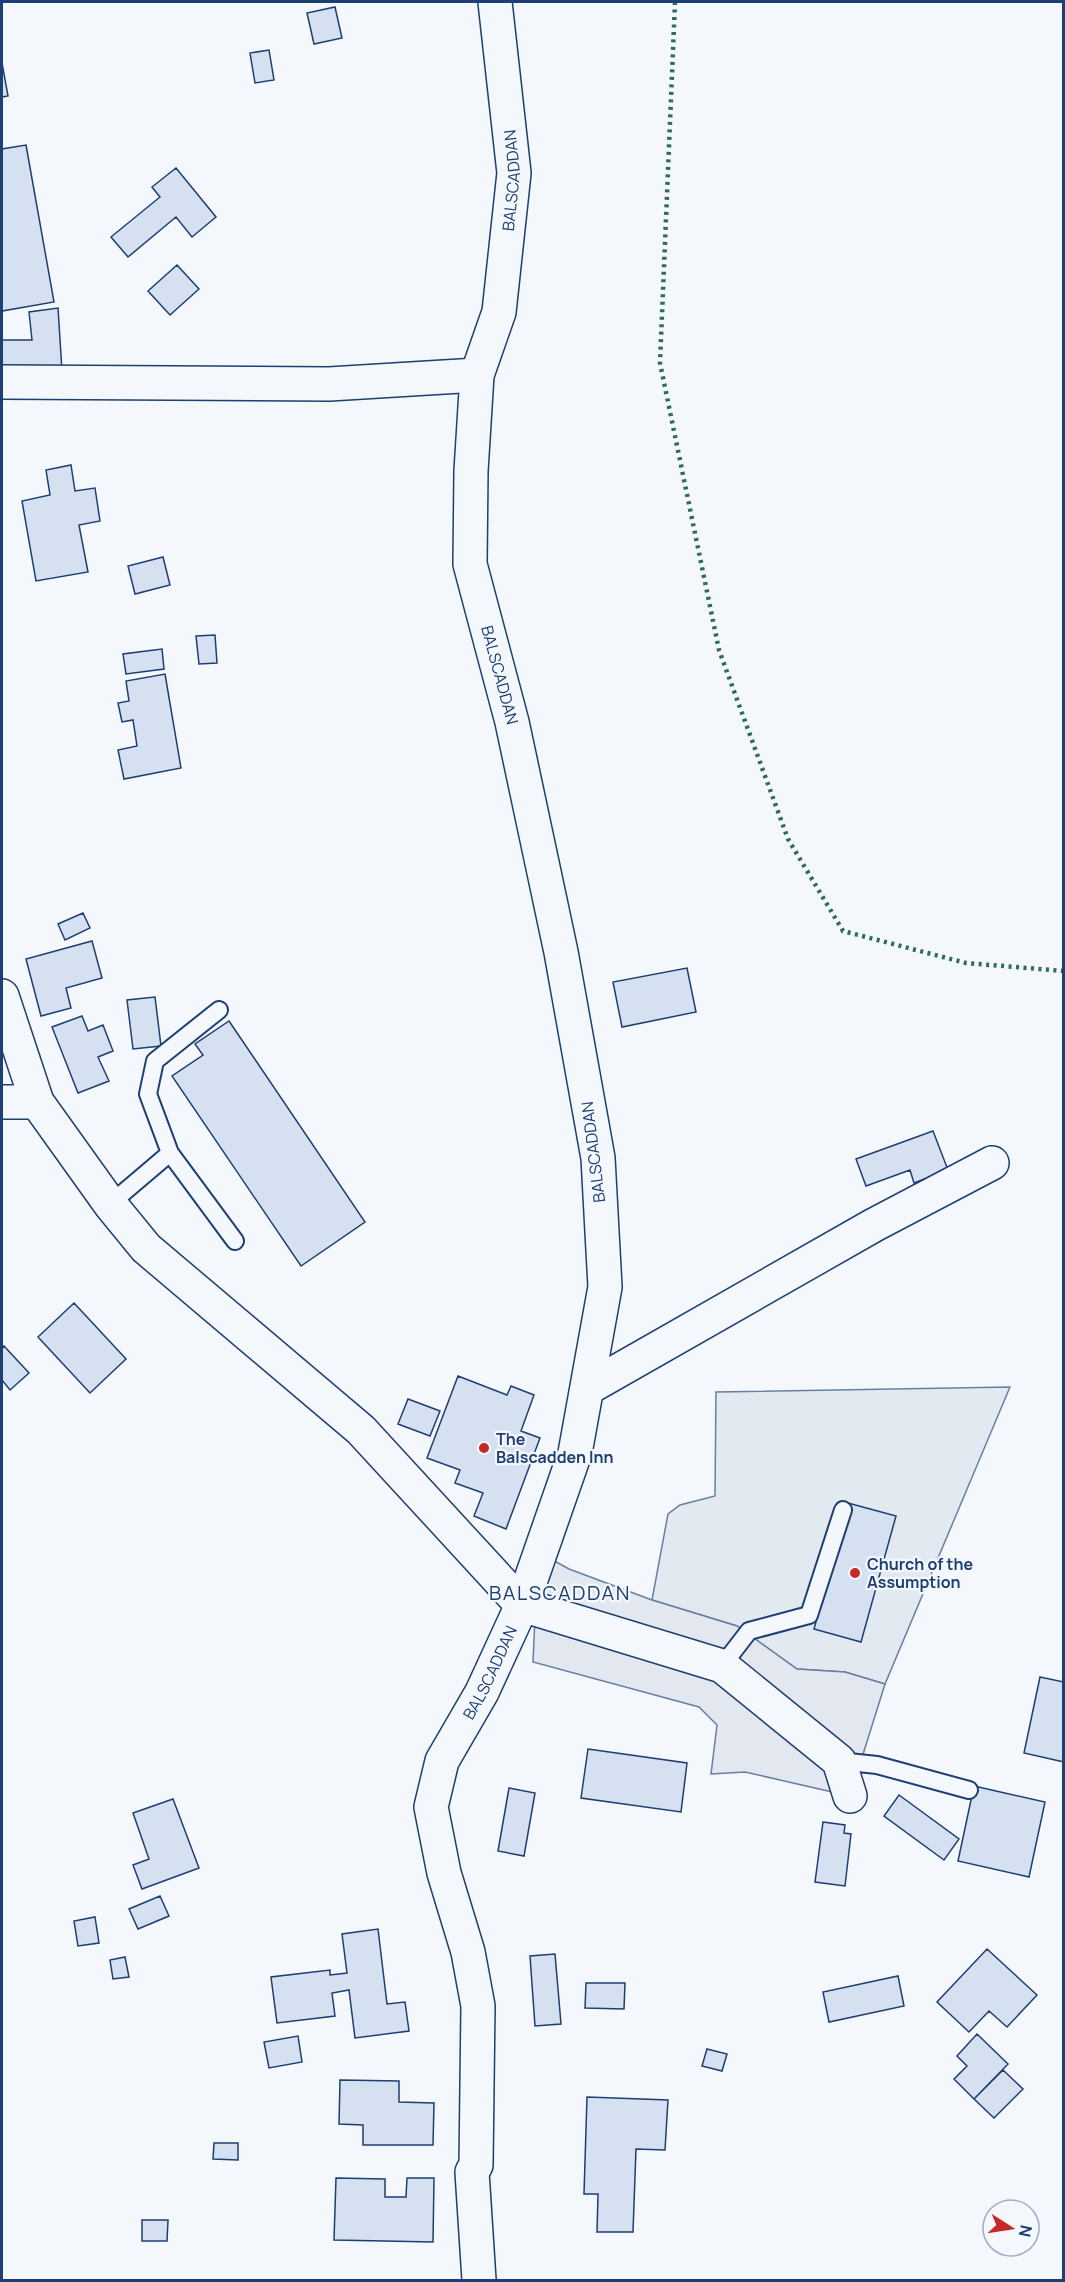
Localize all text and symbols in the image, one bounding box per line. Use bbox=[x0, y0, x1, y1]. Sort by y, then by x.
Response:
street label: BALSCADDAN bbox=[497, 129, 525, 232]
street label: BALSCADDAN bbox=[476, 623, 524, 727]
street label: BALSCADDAN bbox=[576, 1100, 610, 1204]
place label: The Balscadden Inn bbox=[496, 1428, 614, 1468]
marker: The Balscadden Inn bbox=[477, 1441, 491, 1455]
place label: Church of the Assumption bbox=[867, 1553, 974, 1593]
marker: Church of the Assumption bbox=[848, 1566, 862, 1580]
district label: BALSCADDAN bbox=[489, 1579, 631, 1606]
street label: BALSCADDAN bbox=[457, 1622, 522, 1723]
north arrow bbox=[981, 2198, 1041, 2258]
text: N bbox=[1014, 2223, 1038, 2239]

